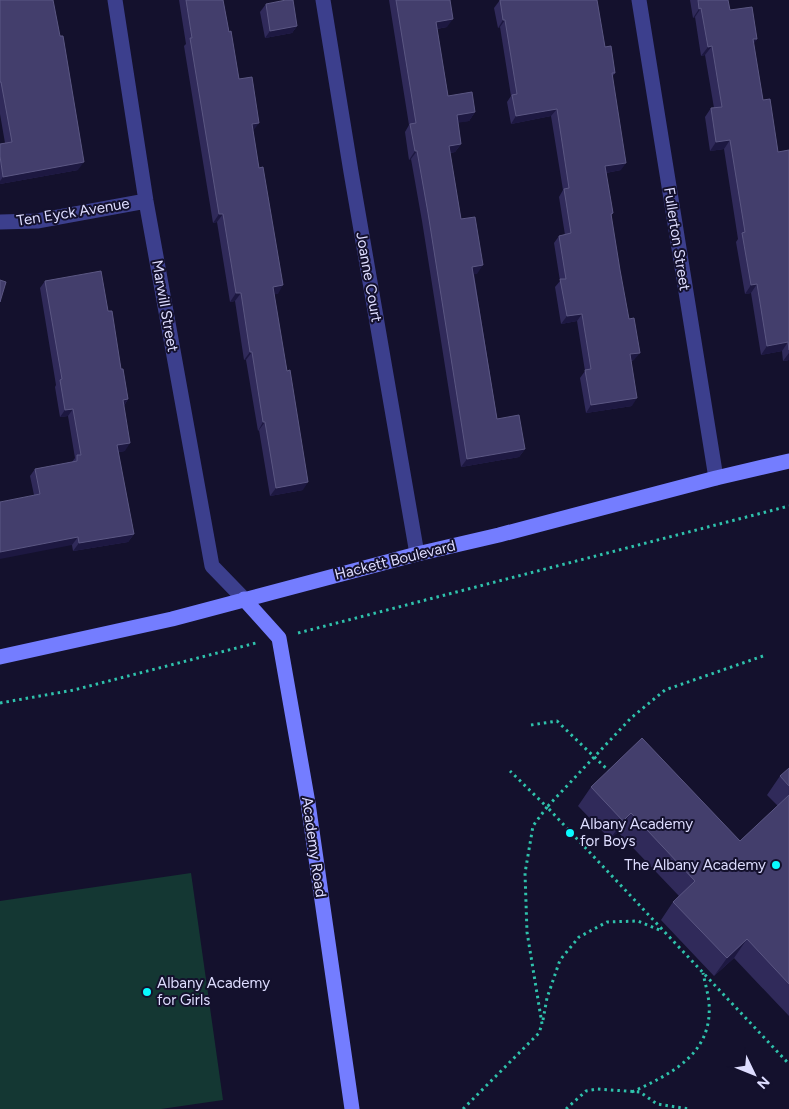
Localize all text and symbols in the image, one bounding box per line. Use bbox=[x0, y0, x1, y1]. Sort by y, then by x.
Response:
street label: Fullerton Street bbox=[660, 186, 694, 292]
street label: Ten Eyck Avenue bbox=[15, 194, 131, 230]
street label: Joanne Court bbox=[352, 230, 386, 324]
street label: Marwill Street bbox=[148, 259, 182, 354]
street label: Hackett Boulevard bbox=[333, 536, 457, 584]
street label: Academy Road bbox=[298, 795, 330, 899]
place label: Albany Academy for Boys bbox=[580, 815, 693, 850]
marker: Albany Academy for Boys bbox=[564, 827, 576, 839]
place label: The Albany Academy bbox=[624, 856, 766, 874]
marker: The Albany Academy bbox=[770, 859, 782, 871]
place label: Albany Academy for Girls bbox=[157, 974, 270, 1009]
marker: Albany Academy for Girls bbox=[141, 986, 153, 998]
north arrow bbox=[729, 1049, 779, 1099]
text: N bbox=[753, 1073, 773, 1092]

